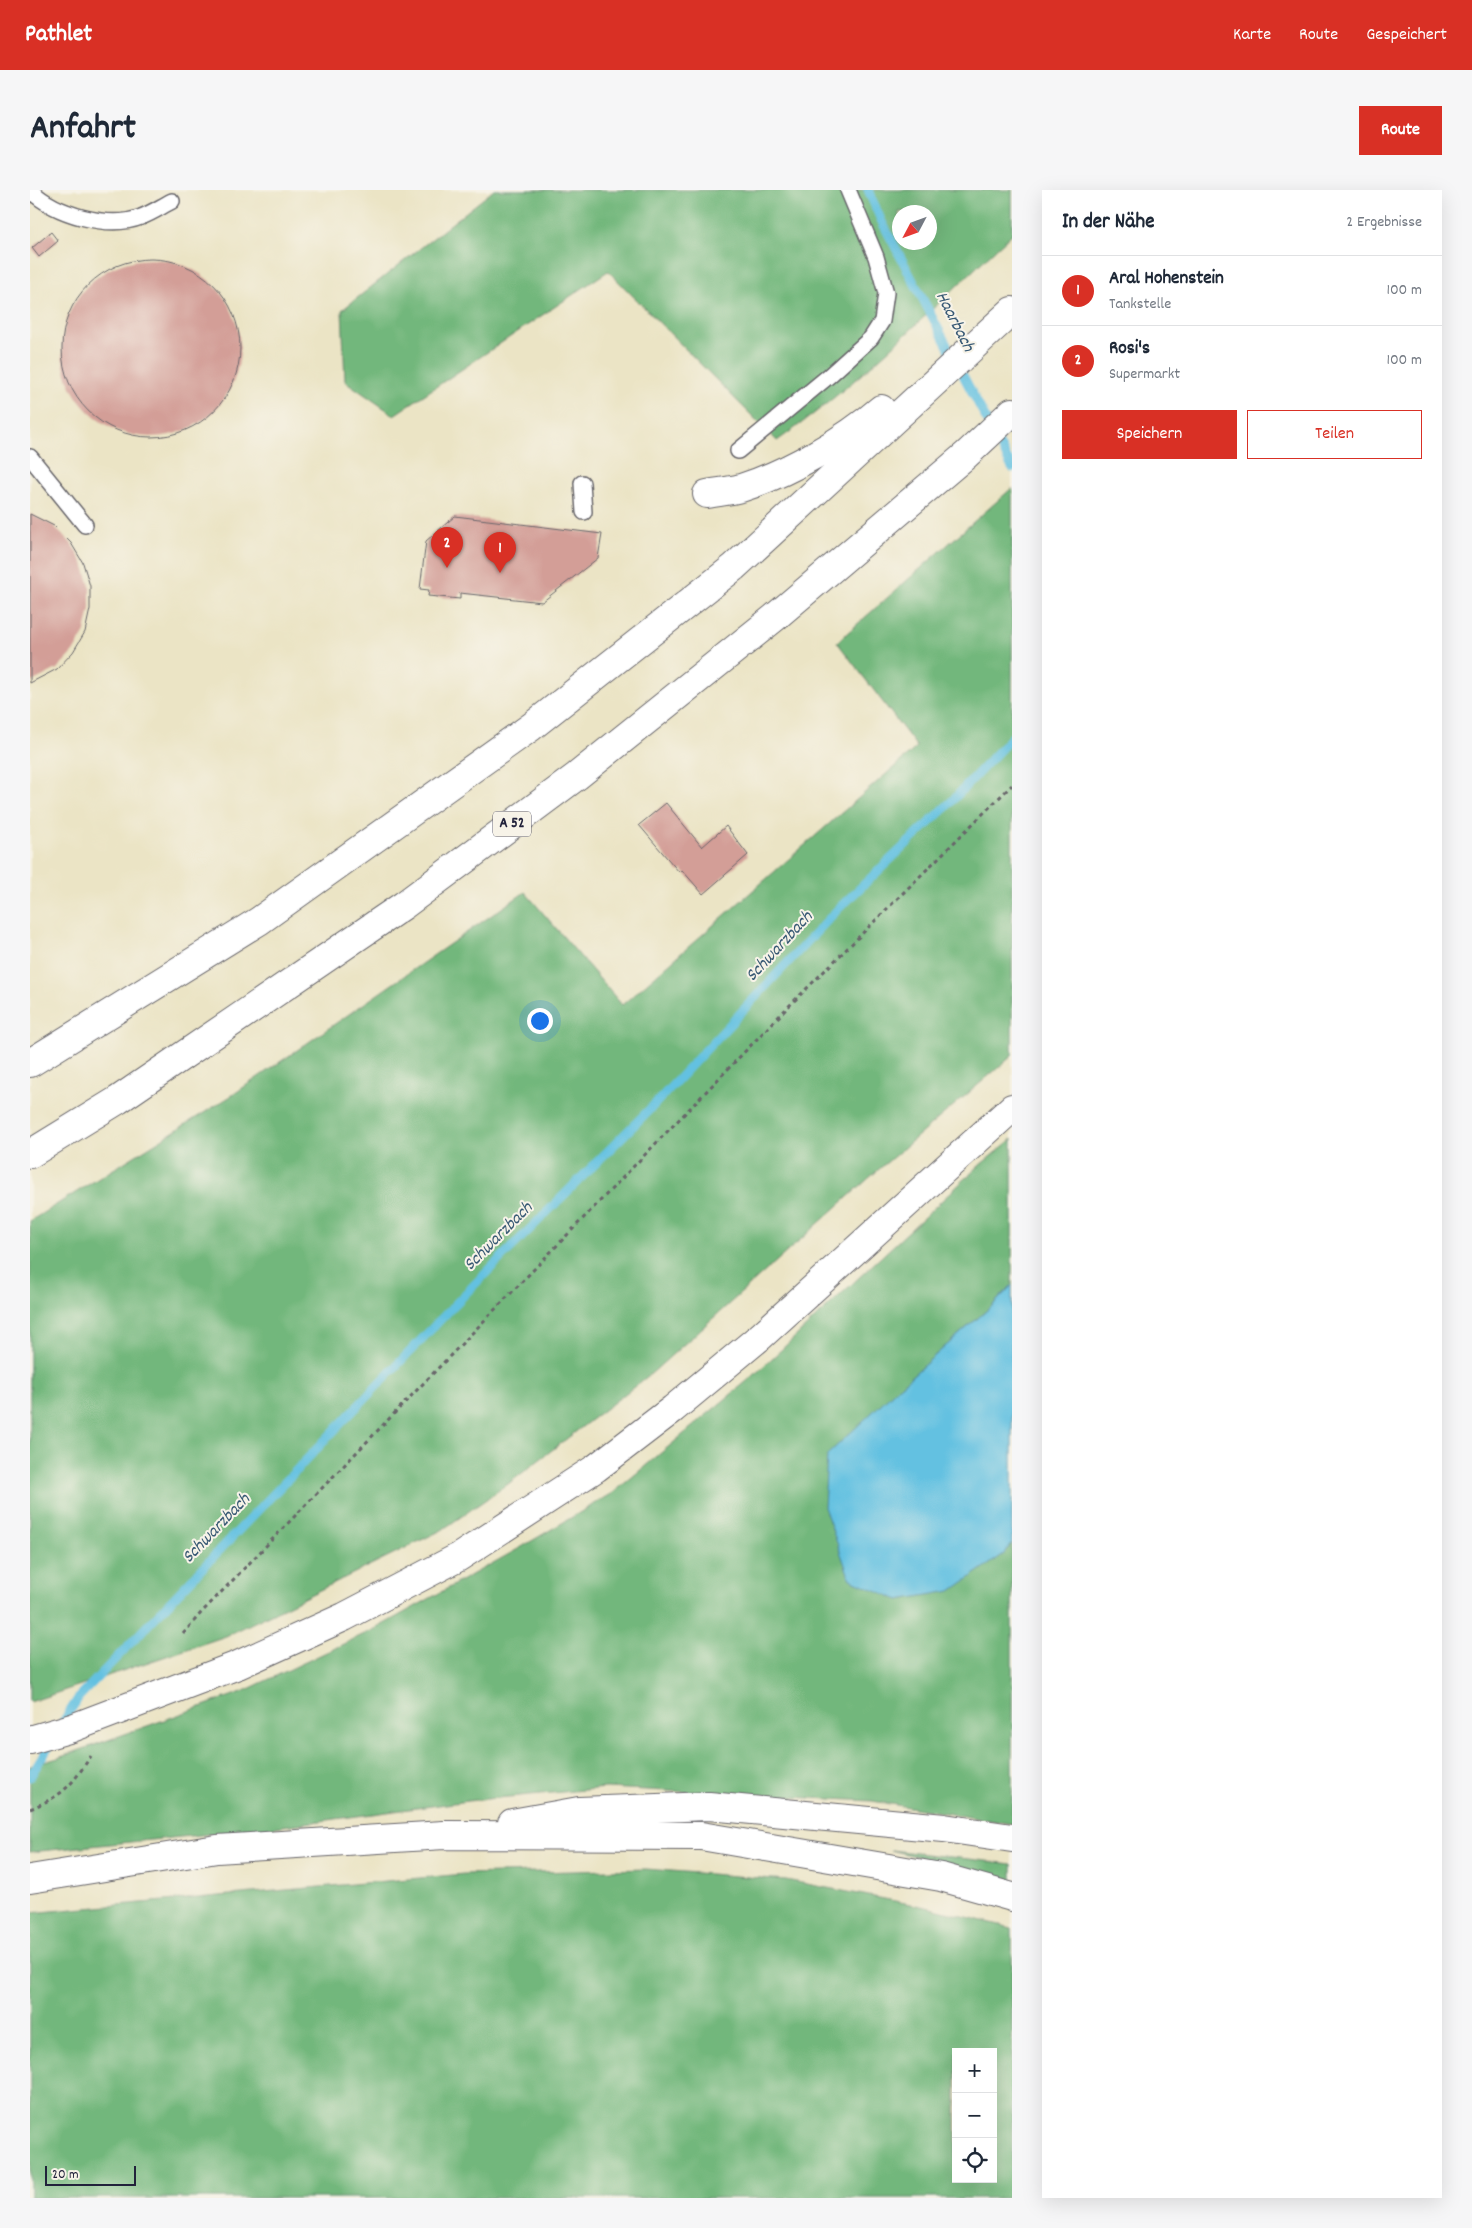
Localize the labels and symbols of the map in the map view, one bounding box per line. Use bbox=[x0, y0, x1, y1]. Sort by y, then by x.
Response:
north arrow bbox=[892, 205, 937, 250]
water label: Haarbach bbox=[928, 288, 980, 357]
pin: 2 bbox=[431, 527, 463, 568]
pin: 1 bbox=[484, 532, 516, 573]
road number: A 52 bbox=[493, 812, 531, 836]
water label: Schwarzbach bbox=[741, 905, 820, 988]
your location bbox=[527, 1008, 553, 1034]
water label: Schwarzbach bbox=[459, 1196, 540, 1277]
water label: Schwarzbach bbox=[177, 1488, 257, 1570]
scale bar bbox=[45, 2163, 136, 2186]

